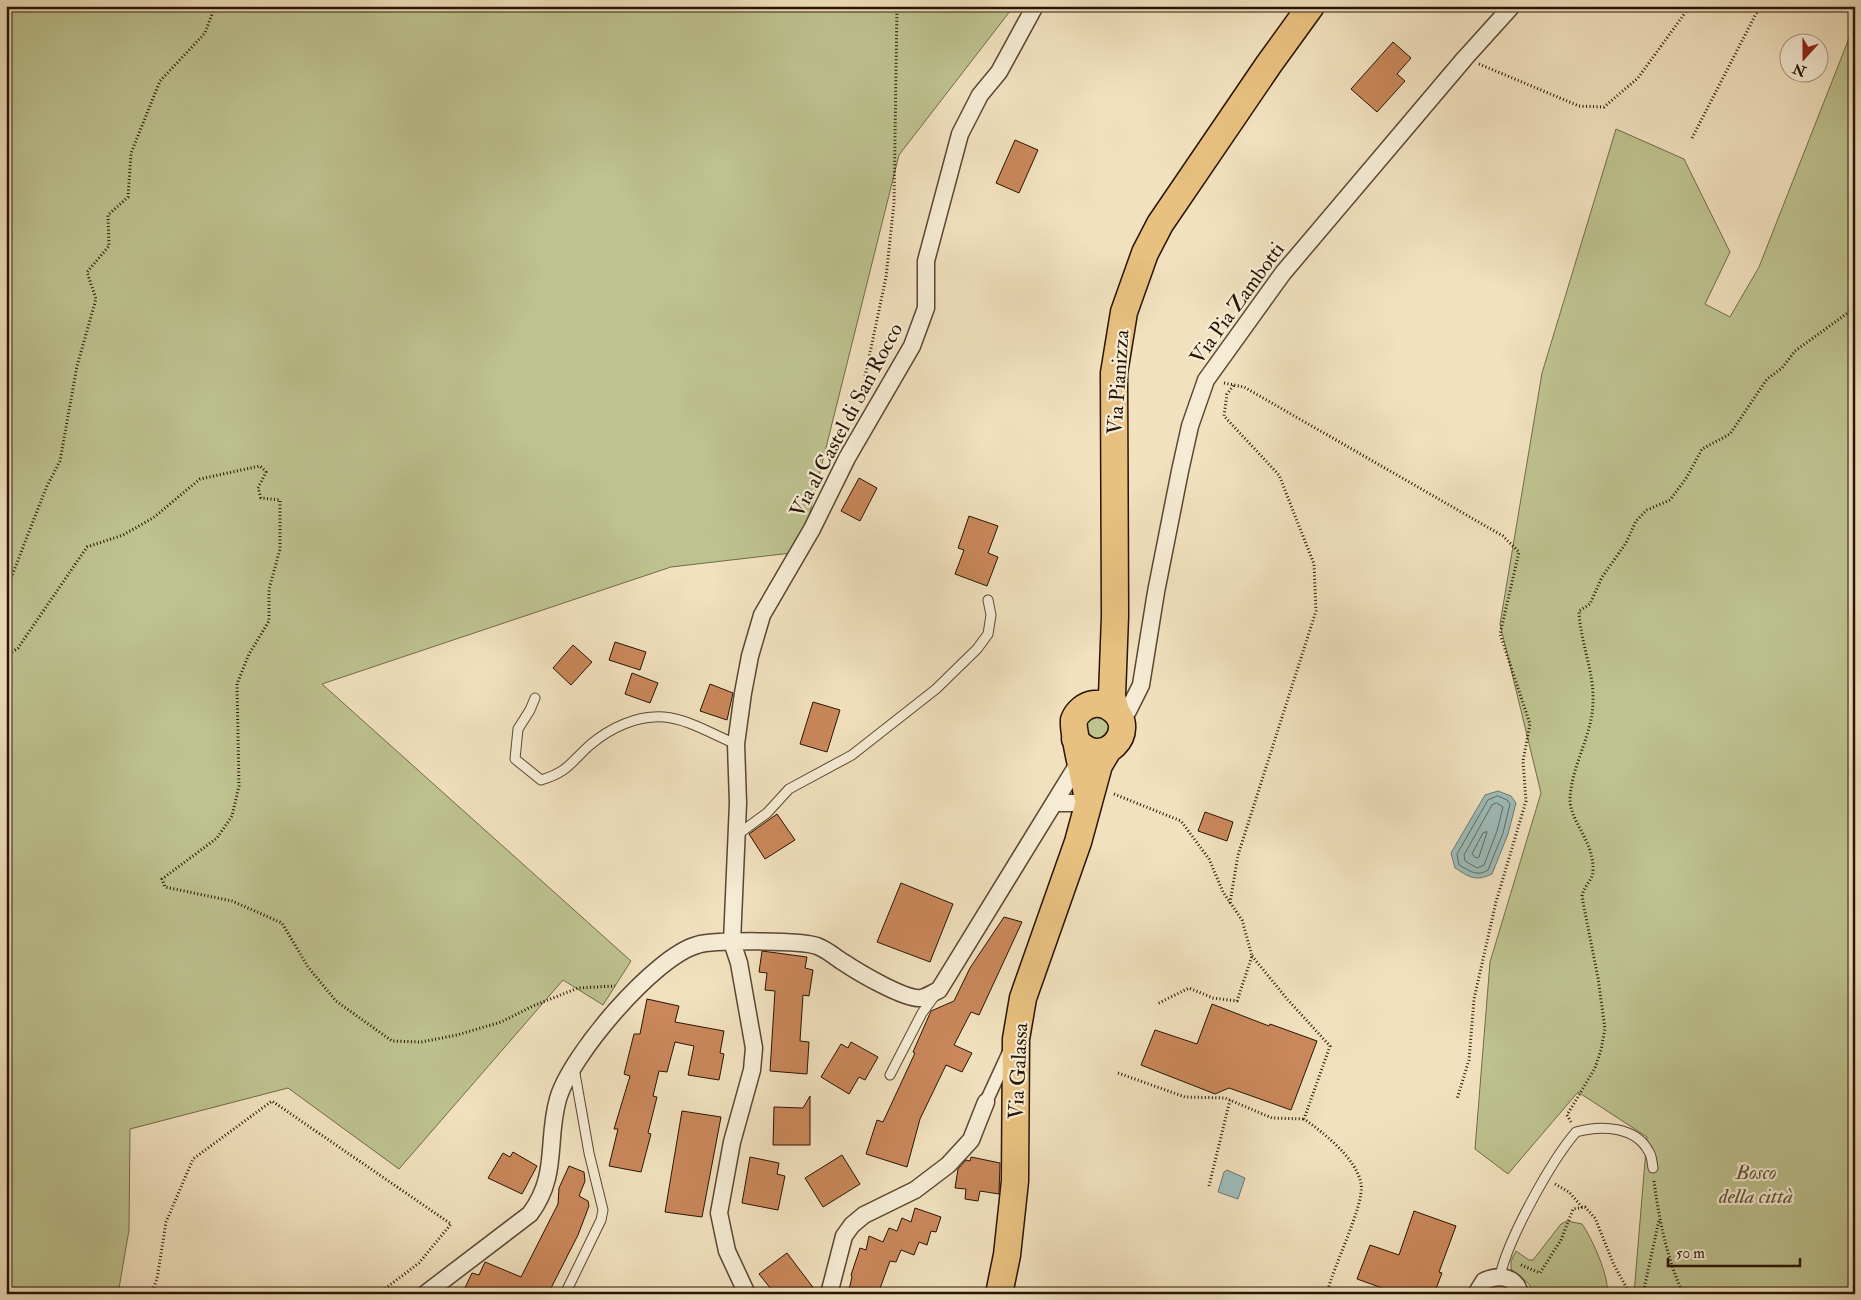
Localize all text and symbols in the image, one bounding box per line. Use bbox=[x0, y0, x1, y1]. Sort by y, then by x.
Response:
north arrow bbox=[1778, 32, 1828, 82]
text: N bbox=[1790, 59, 1809, 80]
street label: Via Pia Zambotti bbox=[1184, 237, 1291, 370]
street label: Via al Castel di San Rocco bbox=[784, 318, 909, 522]
street label: Via Pianizza bbox=[1101, 328, 1136, 435]
street label: Via Galassa bbox=[1002, 1022, 1035, 1120]
park label: Bosco della città bbox=[1718, 1159, 1793, 1210]
scale bar bbox=[1668, 1235, 1801, 1267]
text: 50 m bbox=[1676, 1244, 1705, 1263]

